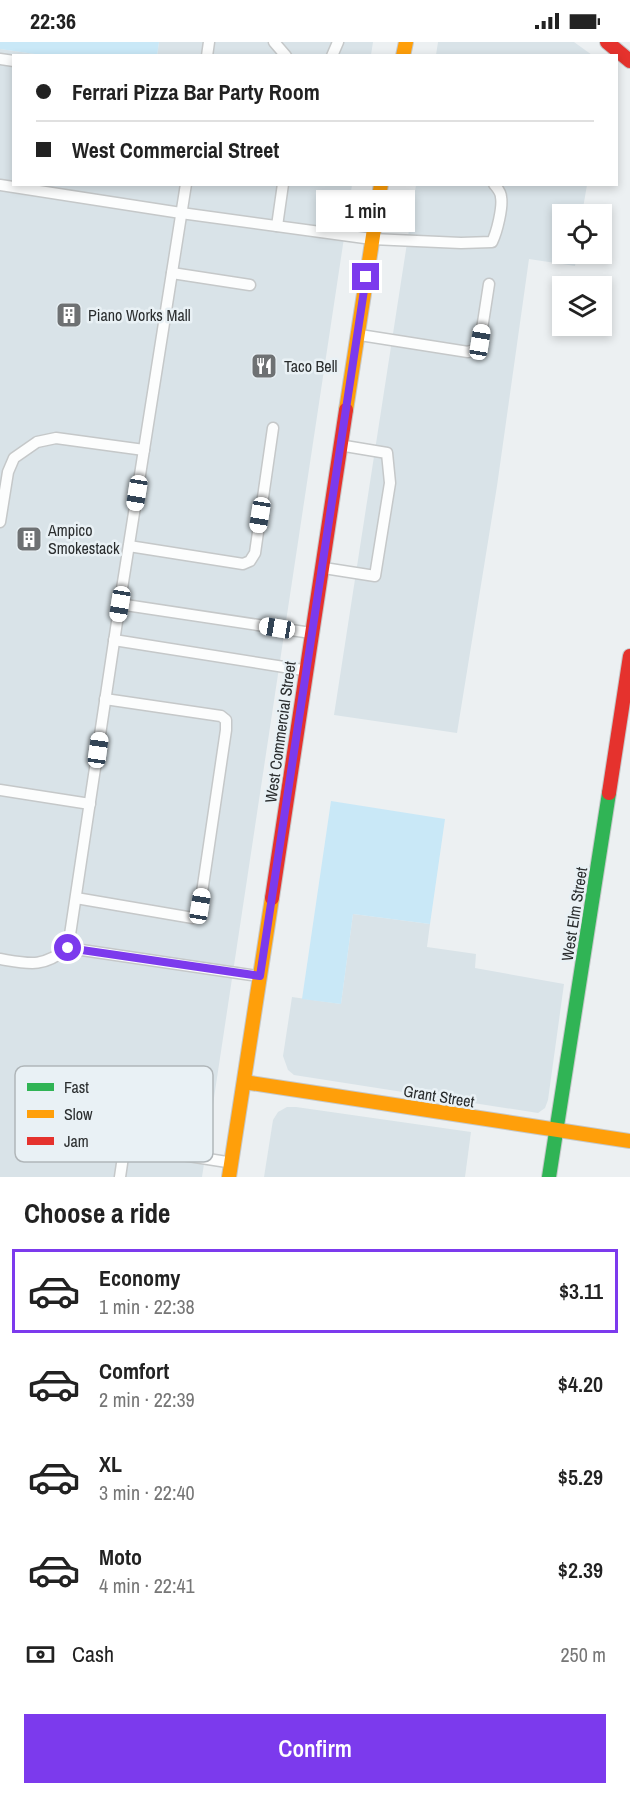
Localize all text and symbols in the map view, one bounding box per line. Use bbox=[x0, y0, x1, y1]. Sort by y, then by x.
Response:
text: 22:36 bbox=[30, 6, 76, 36]
text: Ferrari Pizza Bar Party Room bbox=[72, 77, 320, 107]
text: West Commercial Street bbox=[72, 135, 279, 165]
callout: 1 min bbox=[316, 190, 416, 232]
text: 1 min bbox=[344, 197, 387, 224]
map controls bbox=[552, 204, 612, 336]
button: locate bbox=[552, 204, 612, 264]
route end bbox=[352, 263, 379, 290]
button: layers bbox=[552, 276, 612, 336]
building icon: Piano Works Mall bbox=[54, 300, 84, 330]
place label: Piano Works Mall bbox=[88, 304, 191, 326]
car bbox=[468, 323, 492, 361]
restaurant icon: Taco Bell bbox=[249, 351, 279, 381]
place label: Taco Bell bbox=[284, 355, 338, 377]
car bbox=[125, 474, 149, 512]
car bbox=[248, 496, 272, 534]
place label: Ampico Smokestack bbox=[47, 519, 120, 559]
building icon: Ampico Smokestack bbox=[14, 524, 44, 554]
car bbox=[108, 585, 132, 623]
car bbox=[258, 616, 296, 640]
street label: West Commercial Street bbox=[259, 659, 301, 804]
car bbox=[87, 731, 109, 769]
street label: West Elm Street bbox=[556, 865, 592, 962]
car bbox=[188, 887, 212, 925]
route start bbox=[54, 934, 81, 961]
legend bbox=[15, 1066, 213, 1162]
text: Fast bbox=[64, 1076, 89, 1098]
street label: Grant Street bbox=[402, 1080, 476, 1113]
text: Slow bbox=[64, 1103, 93, 1125]
text: Jam bbox=[64, 1130, 89, 1152]
text: Choose a ride bbox=[24, 1195, 170, 1231]
text: Economy bbox=[99, 1263, 180, 1293]
icon: car bbox=[27, 1264, 81, 1318]
text: $3.11 bbox=[559, 1276, 603, 1306]
text: 1 min · 22:38 bbox=[99, 1293, 195, 1320]
text: Comfort bbox=[99, 1356, 169, 1386]
icon: car bbox=[27, 1357, 81, 1411]
text: $4.20 bbox=[558, 1369, 603, 1399]
text: 2 min · 22:39 bbox=[99, 1386, 195, 1413]
text: XL bbox=[99, 1449, 122, 1479]
icon: car bbox=[27, 1450, 81, 1504]
text: $5.29 bbox=[558, 1462, 603, 1492]
text: 3 min · 22:40 bbox=[99, 1479, 195, 1506]
text: Moto bbox=[99, 1542, 142, 1572]
icon: car bbox=[27, 1543, 81, 1597]
text: $2.39 bbox=[558, 1555, 603, 1585]
text: 4 min · 22:41 bbox=[99, 1572, 195, 1599]
icon: cash bbox=[24, 1638, 57, 1671]
text: Cash bbox=[72, 1639, 114, 1669]
text: 250 m bbox=[560, 1641, 606, 1668]
button: Confirm bbox=[24, 1714, 606, 1783]

